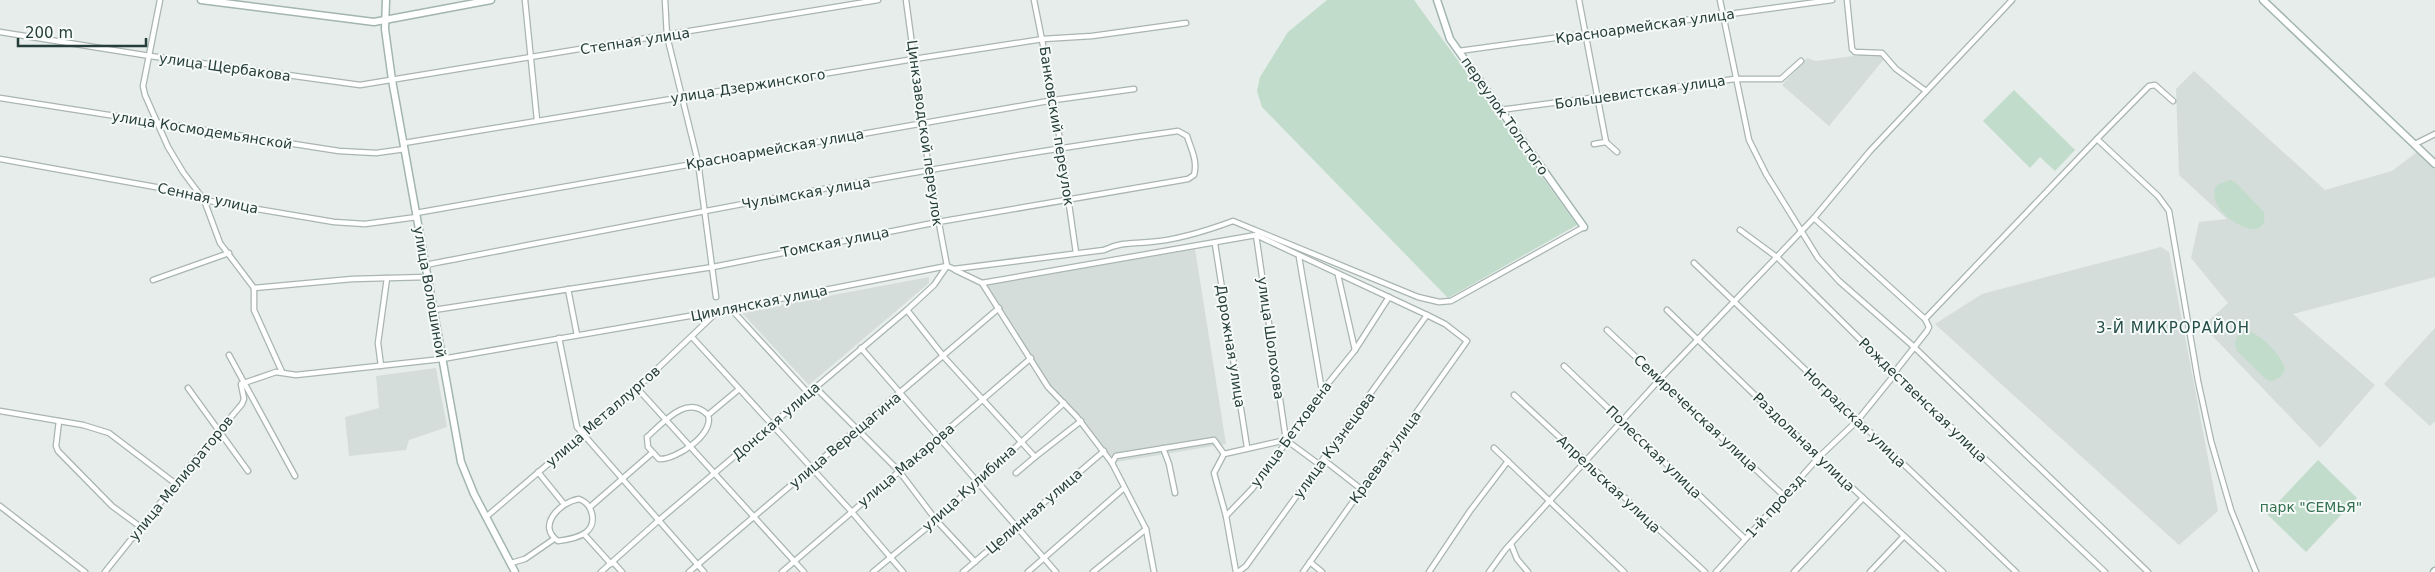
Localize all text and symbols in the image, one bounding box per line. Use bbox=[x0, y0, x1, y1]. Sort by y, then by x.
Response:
street label: Красноармейская улица bbox=[1554, 6, 1736, 46]
scale bar bbox=[18, 15, 145, 47]
text: 200 m bbox=[25, 24, 73, 42]
street label: Степная улица bbox=[579, 24, 691, 58]
street label: Цинкзаводской переулок bbox=[904, 39, 946, 227]
street label: Банковский переулок bbox=[1037, 45, 1077, 207]
street label: улица Щербакова bbox=[158, 50, 292, 84]
street label: переулок Толстого bbox=[1458, 54, 1552, 178]
street label: улица Дзержинского bbox=[670, 66, 826, 106]
street label: Большевистская улица bbox=[1554, 72, 1726, 112]
street label: улица Космодемьянской bbox=[111, 108, 293, 152]
street label: Красноармейская улица bbox=[685, 125, 865, 173]
street label: Чулымская улица bbox=[740, 174, 872, 212]
street label: Сенная улица bbox=[156, 180, 260, 216]
street label: Томская улица bbox=[779, 224, 890, 261]
street label: улица Волошиной bbox=[411, 225, 449, 359]
street label: улица Шолохова bbox=[1254, 276, 1288, 400]
street label: Цимлянская улица bbox=[689, 282, 829, 324]
street label: Дорожная улица bbox=[1213, 283, 1249, 409]
district label: 3-Й МИКРОРАЙОН bbox=[2096, 318, 2250, 337]
street label: Рождественская улица bbox=[1856, 335, 1990, 465]
street label: Семиреченская улица bbox=[1631, 351, 1761, 475]
street label: улица Металлургов bbox=[543, 362, 663, 470]
street label: Ноградская улица bbox=[1801, 365, 1909, 471]
street label: улица Бетховена bbox=[1247, 378, 1335, 490]
street label: Донская улица bbox=[729, 379, 823, 463]
street label: улица Верещагина bbox=[786, 389, 904, 491]
street label: улица Кузнецова bbox=[1290, 389, 1378, 501]
street label: Раздольная улица bbox=[1750, 389, 1858, 495]
street label: Полесская улица bbox=[1603, 402, 1705, 502]
street label: Краевая улица bbox=[1346, 408, 1424, 506]
street label: улица Мелиораторов bbox=[126, 412, 236, 544]
street label: улица Макарова bbox=[855, 420, 957, 510]
street label: Апрельская улица bbox=[1554, 432, 1664, 536]
street label: улица Кулибина bbox=[919, 442, 1019, 534]
street label: Целинная улица bbox=[983, 465, 1085, 557]
street label: 1-й проезд bbox=[1742, 471, 1808, 541]
park label: парк "СЕМЬЯ" bbox=[2260, 499, 2362, 515]

